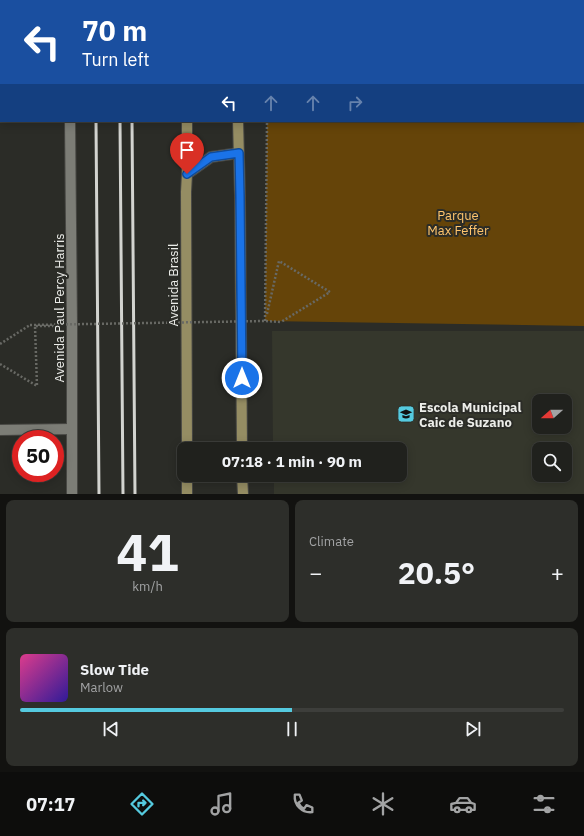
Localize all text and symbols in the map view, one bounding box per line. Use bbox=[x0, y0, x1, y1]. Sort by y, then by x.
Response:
text: 70 m bbox=[82, 12, 147, 49]
icon: left bbox=[16, 16, 68, 68]
text: Turn left bbox=[82, 48, 150, 71]
icon: left bbox=[218, 92, 240, 114]
icon: ahead bbox=[260, 92, 282, 114]
icon: ahead bbox=[302, 92, 324, 114]
icon: right bbox=[344, 92, 366, 114]
pin bbox=[170, 133, 204, 174]
icon: arrive bbox=[176, 139, 198, 161]
park label: Parque Max Feffer bbox=[427, 207, 489, 239]
street label: Avenida Paul Percy Harris bbox=[51, 233, 68, 383]
street label: Avenida Brasil bbox=[165, 243, 182, 326]
position arrow bbox=[221, 357, 263, 399]
north arrow bbox=[532, 394, 572, 434]
map controls bbox=[532, 394, 572, 482]
place label: Escola Municipal Caic de Suzano bbox=[419, 399, 521, 431]
school or university icon: Escola Municipal Caic de Suzano bbox=[396, 404, 416, 424]
speed limit sign: 50 bbox=[12, 430, 64, 482]
button: search bbox=[532, 442, 572, 482]
text: 07:18 · 1 min · 90 m bbox=[222, 452, 362, 471]
text: 41 bbox=[116, 518, 179, 585]
text: Climate bbox=[309, 533, 354, 550]
text: 20.5° bbox=[398, 553, 475, 592]
text: − bbox=[309, 558, 322, 587]
text: + bbox=[551, 558, 564, 587]
text: km/h bbox=[132, 578, 163, 595]
text: Slow Tide bbox=[80, 660, 149, 679]
text: Marlow bbox=[80, 679, 123, 696]
icon: previous bbox=[100, 718, 122, 740]
icon: pause bbox=[281, 718, 303, 740]
icon: next bbox=[462, 718, 484, 740]
icon: directions bbox=[128, 790, 156, 818]
icon: music bbox=[208, 790, 236, 818]
icon: phone bbox=[289, 790, 317, 818]
icon: climate bbox=[369, 790, 397, 818]
icon: car bbox=[449, 790, 477, 818]
icon: filters bbox=[530, 790, 558, 818]
text: 07:17 bbox=[26, 793, 75, 816]

